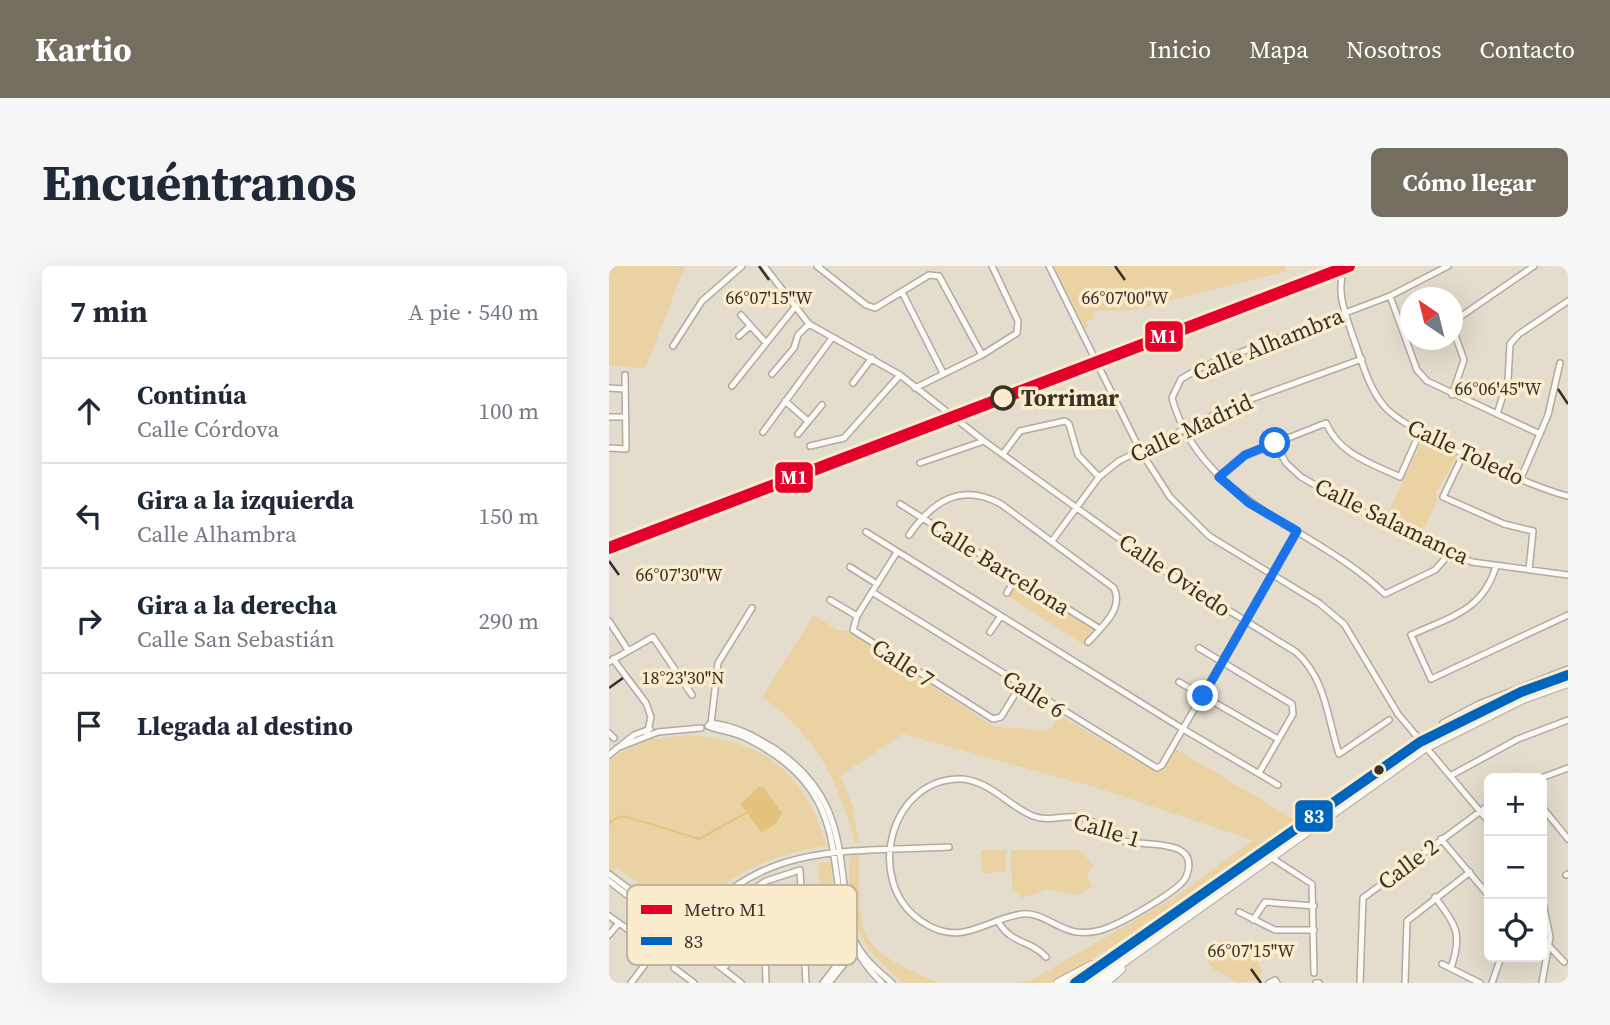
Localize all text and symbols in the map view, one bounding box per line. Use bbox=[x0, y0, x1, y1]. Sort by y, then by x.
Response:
text: Kartio bbox=[35, 27, 132, 72]
text: Inicio bbox=[1149, 33, 1211, 66]
text: Mapa bbox=[1249, 33, 1308, 66]
text: Nosotros bbox=[1346, 33, 1442, 66]
text: Contacto bbox=[1480, 33, 1575, 66]
button: Cómo llegar bbox=[1371, 148, 1568, 217]
text: Encuéntranos bbox=[42, 149, 356, 216]
text: 66°07'15"W bbox=[726, 285, 813, 310]
text: 66°07'00"W bbox=[1082, 285, 1169, 310]
north arrow bbox=[1400, 287, 1463, 350]
text: 7 min bbox=[70, 291, 148, 332]
text: A pie · 540 m bbox=[408, 296, 539, 328]
street label: Calle Alhambra bbox=[1188, 299, 1348, 389]
line badge: M1 bbox=[1144, 320, 1184, 353]
text: M1 bbox=[1150, 323, 1178, 349]
text: 66°06'45"W bbox=[1455, 376, 1542, 401]
text: Continúa bbox=[137, 377, 247, 413]
place label: Torrimar bbox=[1021, 382, 1119, 414]
marker: Torrimar bbox=[991, 386, 1015, 410]
street label: Calle Madrid bbox=[1125, 386, 1257, 470]
icon: ahead bbox=[70, 392, 108, 430]
text: 100 m bbox=[478, 395, 539, 427]
street label: Calle Toledo bbox=[1402, 411, 1530, 493]
text: Calle Córdova bbox=[137, 413, 279, 445]
route start bbox=[1259, 427, 1290, 458]
line badge: M1 bbox=[774, 461, 814, 494]
text: M1 bbox=[780, 464, 808, 490]
street label: Calle Salamanca bbox=[1310, 470, 1475, 572]
text: Gira a la izquierda bbox=[137, 482, 354, 518]
icon: left bbox=[70, 497, 108, 535]
text: 150 m bbox=[478, 500, 539, 532]
street label: Calle Barcelona bbox=[923, 511, 1077, 623]
text: Calle Alhambra bbox=[137, 518, 297, 550]
street label: Calle Oviedo bbox=[1113, 526, 1237, 624]
text: 66°07'30"W bbox=[636, 562, 723, 587]
text: Gira a la derecha bbox=[137, 587, 337, 623]
icon: right bbox=[70, 602, 108, 640]
text: 290 m bbox=[478, 605, 539, 637]
text: Calle San Sebastián bbox=[137, 623, 335, 655]
street label: Calle 7 bbox=[866, 631, 940, 695]
street label: Calle 6 bbox=[996, 662, 1072, 726]
text: 18°23'30"N bbox=[642, 665, 724, 690]
route end bbox=[1187, 680, 1218, 711]
icon: arrive bbox=[70, 707, 108, 745]
text: Llegada al destino bbox=[137, 708, 353, 744]
unlabelled marker bbox=[1372, 763, 1386, 777]
map controls bbox=[1484, 773, 1547, 962]
button: + bbox=[1484, 773, 1547, 836]
line badge: 83 bbox=[1294, 799, 1334, 833]
text: 83 bbox=[1304, 803, 1324, 829]
street label: Calle 1 bbox=[1070, 805, 1144, 855]
street label: Calle 2 bbox=[1371, 831, 1445, 897]
button: − bbox=[1484, 836, 1547, 899]
legend bbox=[627, 885, 857, 965]
text: Metro M1 bbox=[684, 896, 766, 922]
button: locate bbox=[1484, 899, 1547, 962]
text: 83 bbox=[684, 928, 703, 954]
text: 66°07'15"W bbox=[1208, 938, 1295, 963]

